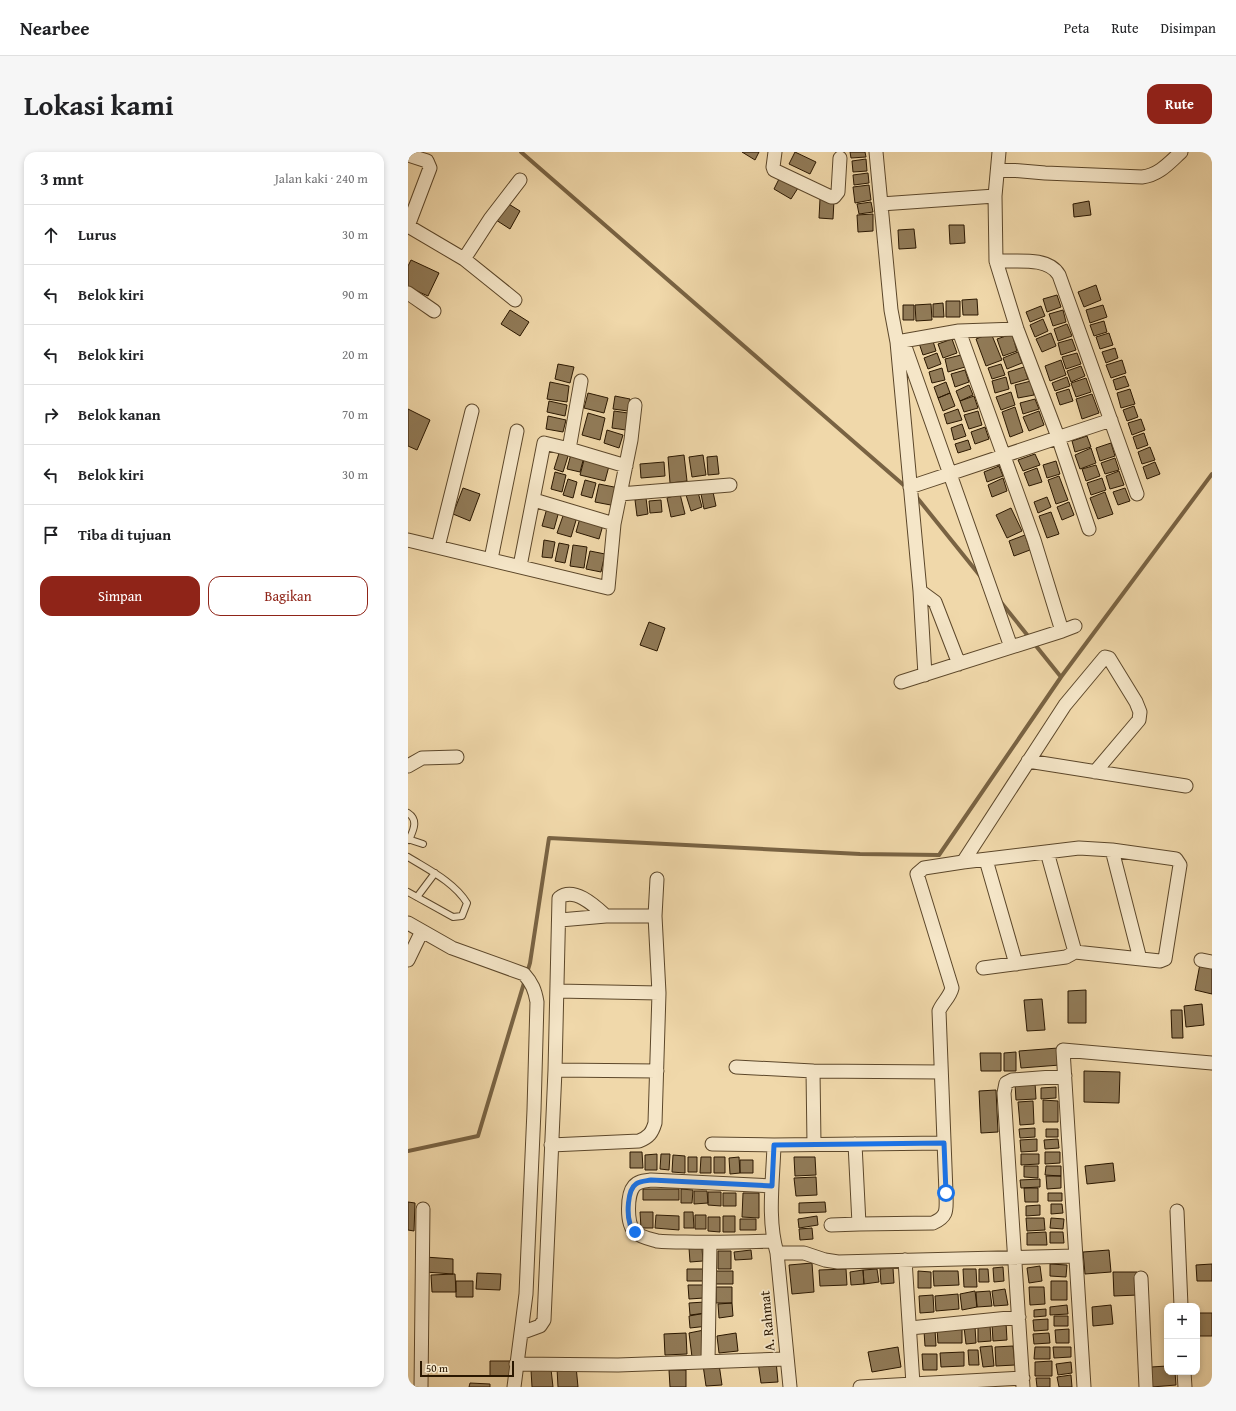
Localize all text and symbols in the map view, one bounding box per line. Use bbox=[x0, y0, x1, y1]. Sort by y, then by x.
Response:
text: Nearbee bbox=[20, 14, 90, 42]
text: Peta bbox=[1064, 18, 1089, 38]
text: Rute bbox=[1111, 18, 1139, 38]
text: Disimpan bbox=[1161, 18, 1216, 38]
text: Lokasi kami bbox=[24, 84, 174, 125]
button: Rute bbox=[1147, 84, 1212, 124]
text: 3 mnt bbox=[40, 166, 84, 191]
text: Jalan kaki · 240 m bbox=[275, 169, 368, 188]
icon: ahead bbox=[40, 224, 62, 246]
text: Lurus bbox=[78, 224, 116, 245]
text: 30 m bbox=[342, 225, 368, 244]
icon: left bbox=[40, 284, 62, 306]
text: Belok kiri bbox=[78, 284, 144, 305]
text: 90 m bbox=[342, 285, 368, 304]
icon: left bbox=[40, 344, 62, 366]
text: Belok kiri bbox=[78, 344, 144, 365]
text: 20 m bbox=[342, 345, 368, 364]
icon: right bbox=[40, 404, 62, 426]
text: Belok kanan bbox=[78, 404, 161, 425]
text: 70 m bbox=[342, 405, 368, 424]
icon: left bbox=[40, 464, 62, 486]
text: Belok kiri bbox=[78, 464, 144, 485]
text: 30 m bbox=[342, 465, 368, 484]
icon: arrive bbox=[40, 524, 62, 546]
text: Tiba di tujuan bbox=[78, 524, 171, 545]
button: Simpan bbox=[40, 576, 200, 616]
button: Bagikan bbox=[208, 576, 368, 616]
route start bbox=[937, 1184, 955, 1202]
route end bbox=[626, 1223, 644, 1241]
street label: A. Rahmat bbox=[754, 1290, 780, 1352]
map controls bbox=[1164, 1303, 1200, 1375]
button: + bbox=[1164, 1303, 1200, 1339]
button: − bbox=[1164, 1339, 1200, 1375]
scale bar bbox=[420, 1359, 514, 1378]
text: 50 m bbox=[426, 1360, 448, 1376]

